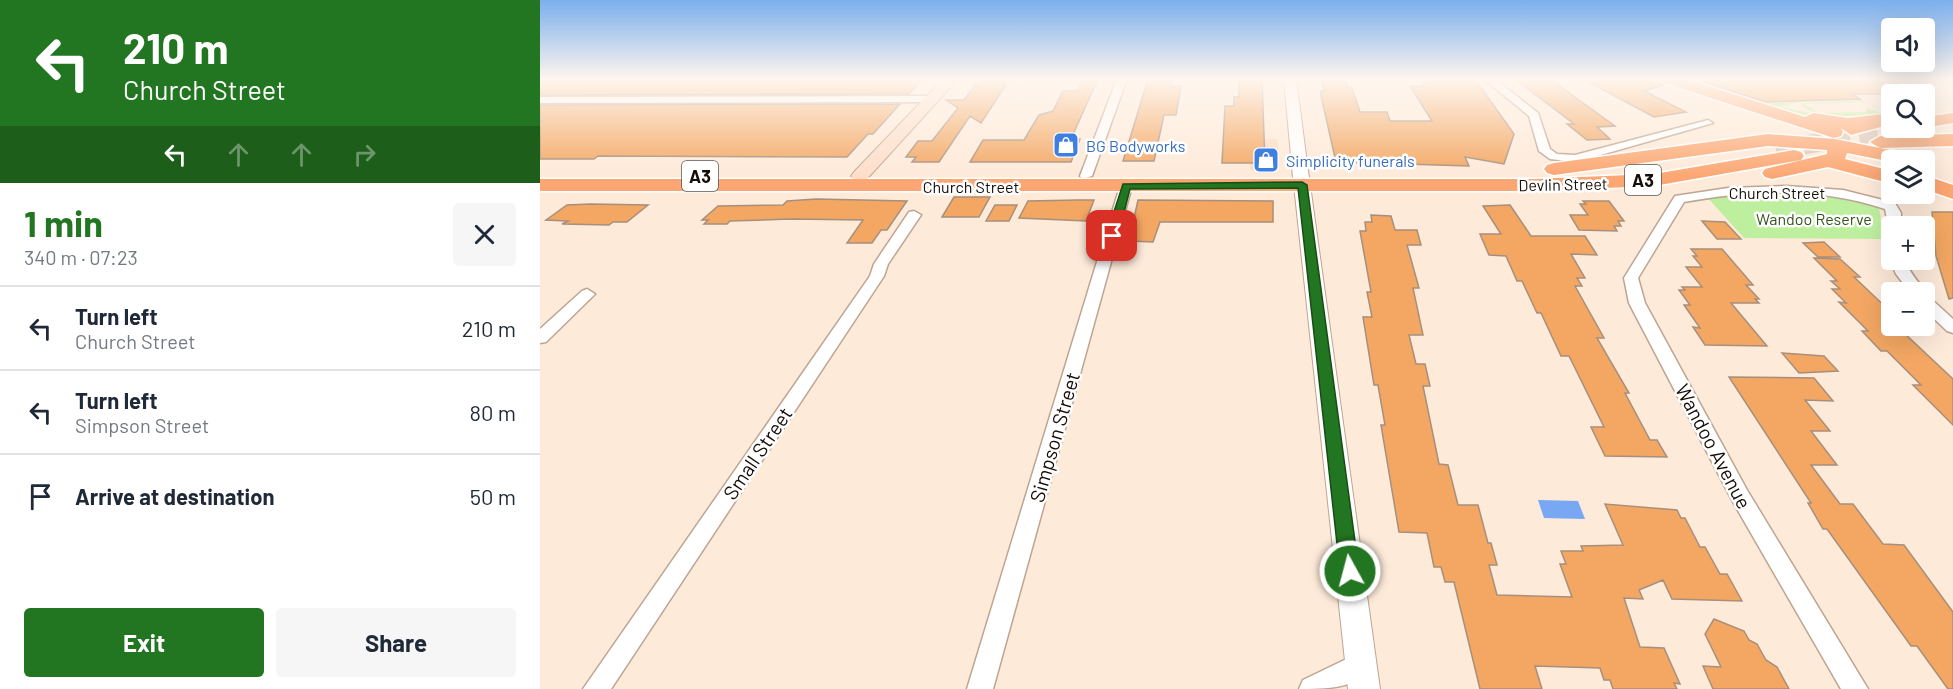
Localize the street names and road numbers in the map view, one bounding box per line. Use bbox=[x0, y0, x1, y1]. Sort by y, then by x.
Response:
road number: A3 bbox=[682, 161, 718, 191]
road number: A3 bbox=[1625, 165, 1661, 195]
street label: Devlin Street bbox=[1518, 174, 1608, 194]
street label: Church Street bbox=[923, 177, 1019, 196]
street label: Church Street bbox=[1729, 183, 1825, 202]
street label: Simpson Street bbox=[1024, 369, 1084, 505]
street label: Wandoo Avenue bbox=[1671, 380, 1757, 512]
street label: Small Street bbox=[717, 402, 797, 504]

